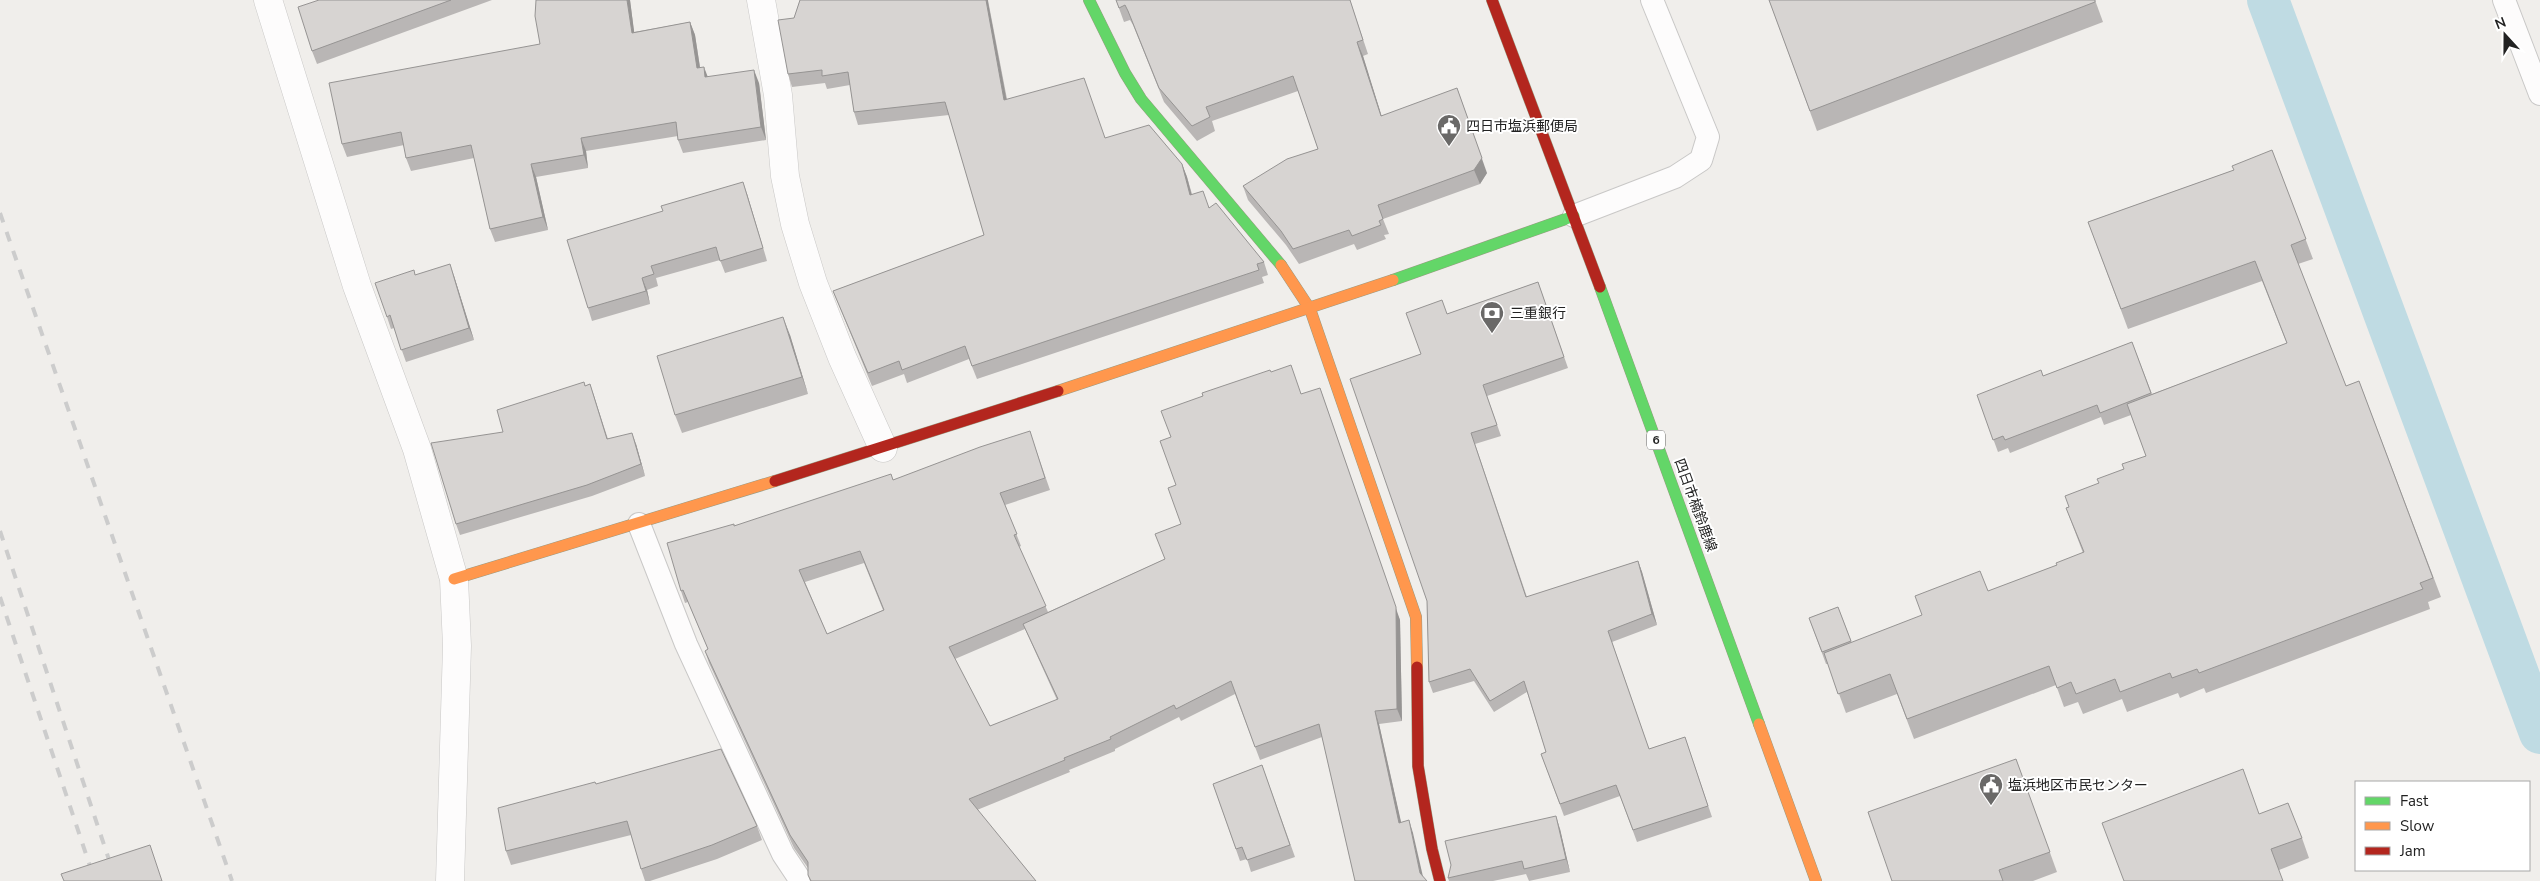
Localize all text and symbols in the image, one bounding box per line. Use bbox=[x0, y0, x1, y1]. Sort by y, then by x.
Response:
north arrow bbox=[2480, 10, 2530, 60]
text: N bbox=[2492, 13, 2509, 34]
public building icon: 四日市塩浜郵便局 bbox=[1436, 113, 1462, 147]
place label: 四日市塩浜郵便局 bbox=[1466, 117, 1578, 136]
bank icon: 三重銀行 bbox=[1479, 300, 1505, 334]
place label: 三重銀行 bbox=[1510, 304, 1566, 323]
road number: 6 bbox=[1647, 430, 1665, 450]
street label: 四日市楠鈴鹿線 bbox=[1670, 456, 1721, 554]
public building icon: 塩浜地区市民センター bbox=[1978, 772, 2004, 806]
place label: 塩浜地区市民センター bbox=[2008, 776, 2148, 795]
legend bbox=[2355, 781, 2530, 871]
text: Fast bbox=[2400, 791, 2429, 811]
text: Slow bbox=[2400, 816, 2435, 836]
text: Jam bbox=[2399, 841, 2426, 861]

